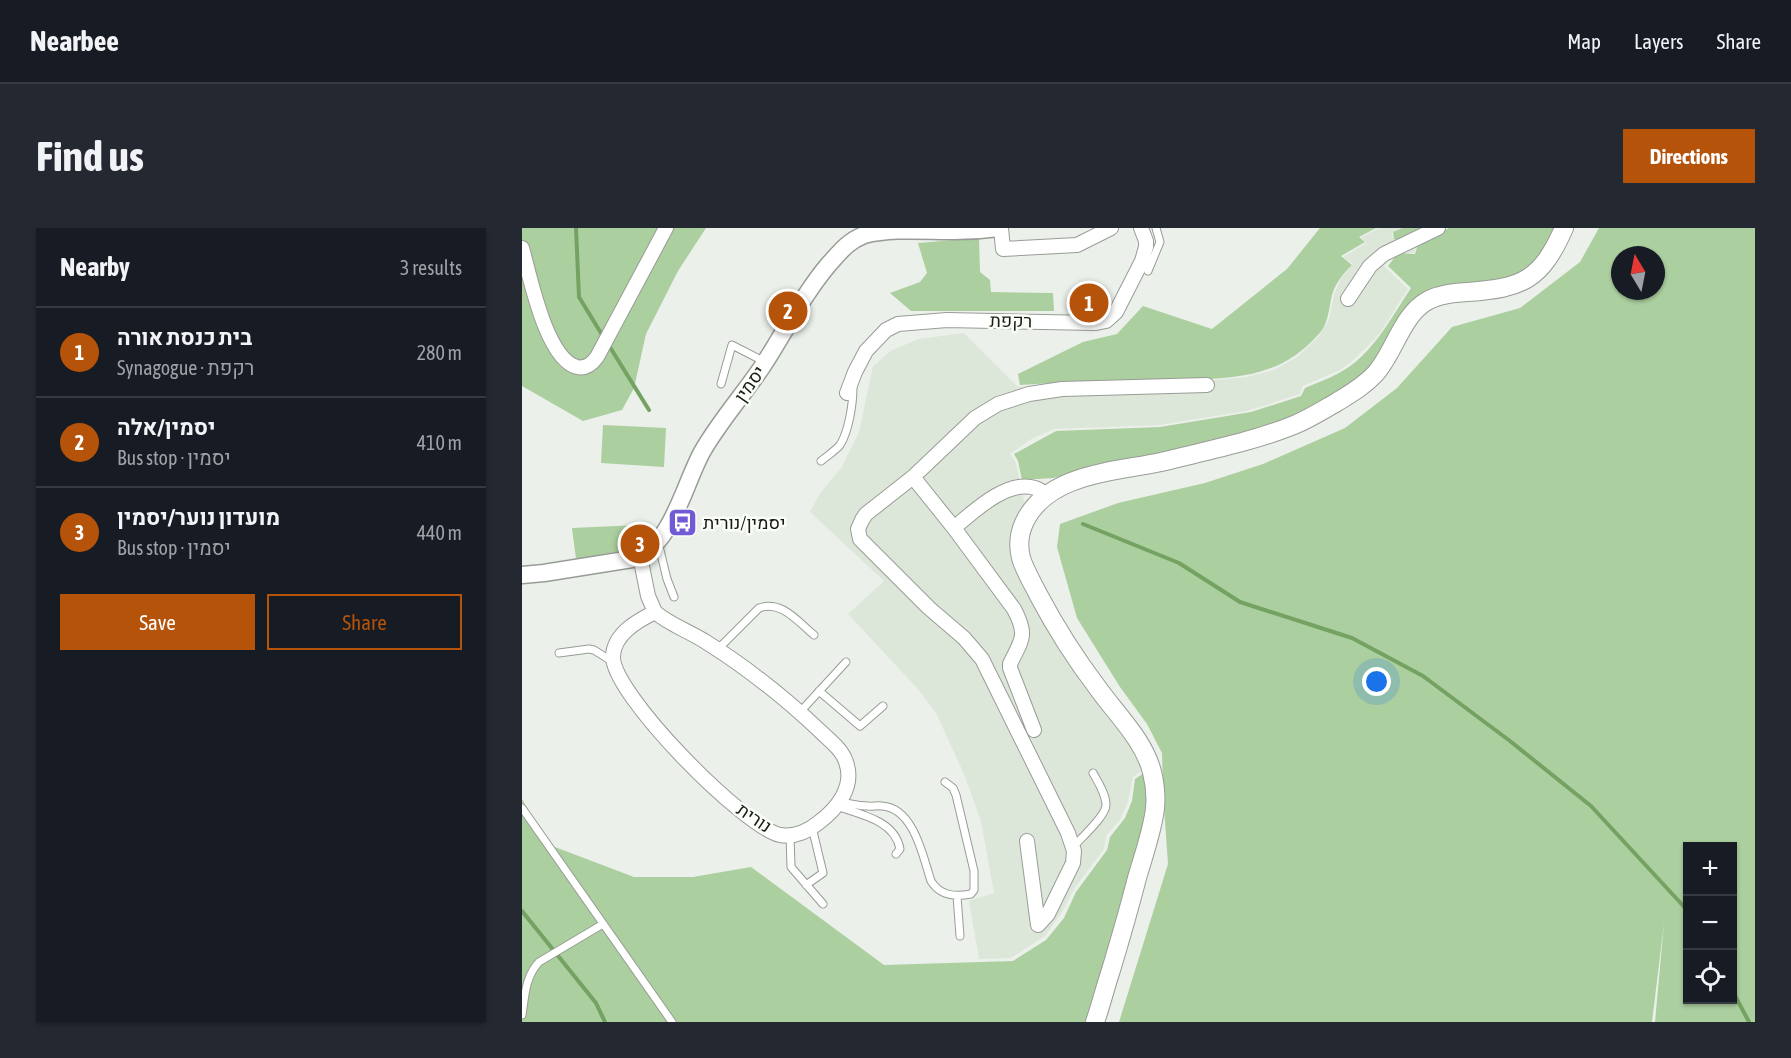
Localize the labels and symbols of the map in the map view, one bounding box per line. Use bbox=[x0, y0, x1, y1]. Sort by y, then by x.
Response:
north arrow bbox=[1611, 246, 1665, 300]
pin: 1 bbox=[1070, 280, 1108, 326]
pin: 2 bbox=[768, 288, 808, 334]
street label: רקפת bbox=[990, 310, 1032, 331]
street label: יסמין bbox=[730, 362, 769, 406]
bus stop icon: יסמין/נורית bbox=[666, 507, 698, 539]
place label: יסמין/נורית bbox=[703, 512, 785, 533]
pin: 3 bbox=[620, 522, 660, 566]
your location bbox=[1362, 667, 1391, 696]
street label: נורית bbox=[733, 798, 776, 837]

